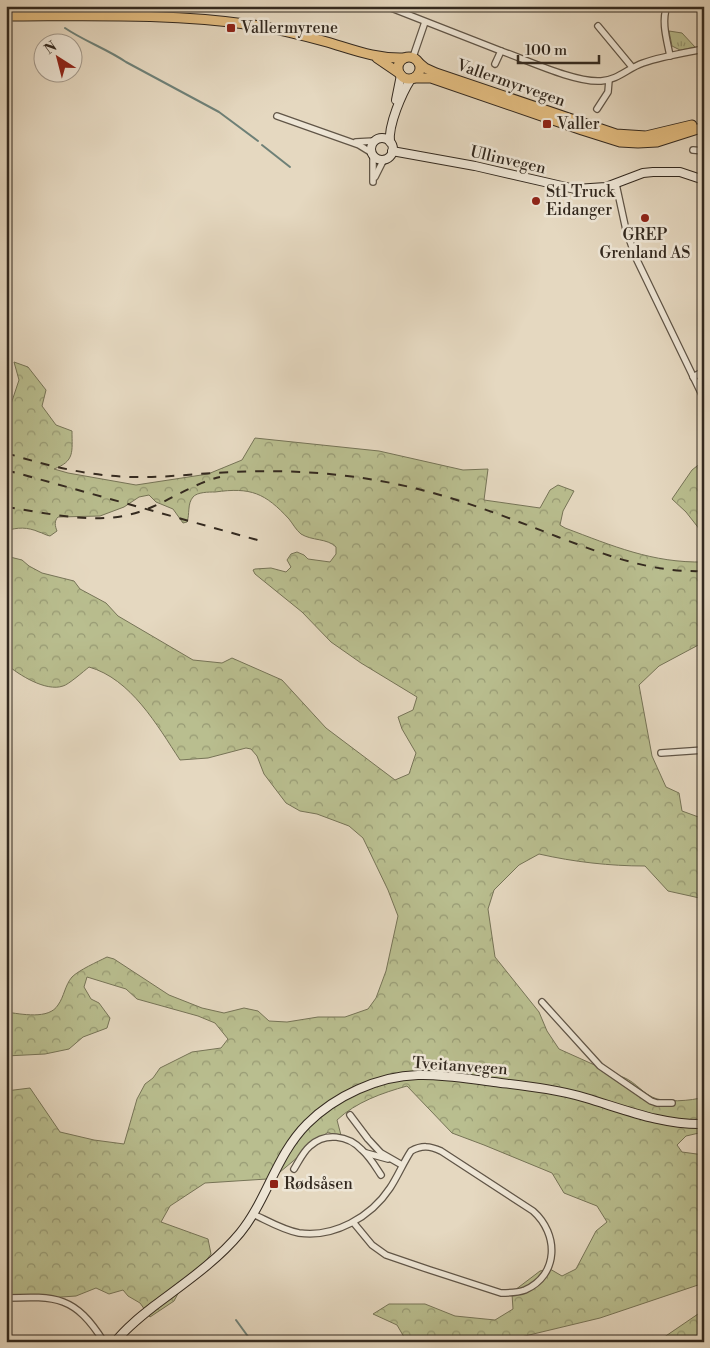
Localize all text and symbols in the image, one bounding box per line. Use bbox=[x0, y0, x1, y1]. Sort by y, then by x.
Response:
place label: Vallermyrene bbox=[240, 18, 338, 38]
marker: Vallermyrene bbox=[225, 22, 237, 34]
north arrow bbox=[32, 32, 82, 82]
scale bar bbox=[518, 32, 599, 64]
text: N bbox=[41, 38, 61, 59]
text: 100 m bbox=[525, 41, 567, 60]
street label: Vallermyrvegen bbox=[453, 55, 568, 111]
place label: Valler bbox=[556, 114, 600, 134]
marker: Valler bbox=[541, 118, 553, 130]
street label: Ullinvegen bbox=[468, 142, 548, 179]
place label: St1 Truck Eidanger bbox=[546, 182, 616, 220]
marker: St1 Truck Eidanger bbox=[530, 195, 542, 207]
marker: GREP Grenland AS bbox=[639, 212, 651, 224]
place label: GREP Grenland AS bbox=[599, 225, 691, 263]
street label: Tveitanvegen bbox=[412, 1053, 509, 1079]
place label: Rødsåsen bbox=[284, 1174, 353, 1194]
marker: Rødsåsen bbox=[268, 1178, 280, 1190]

